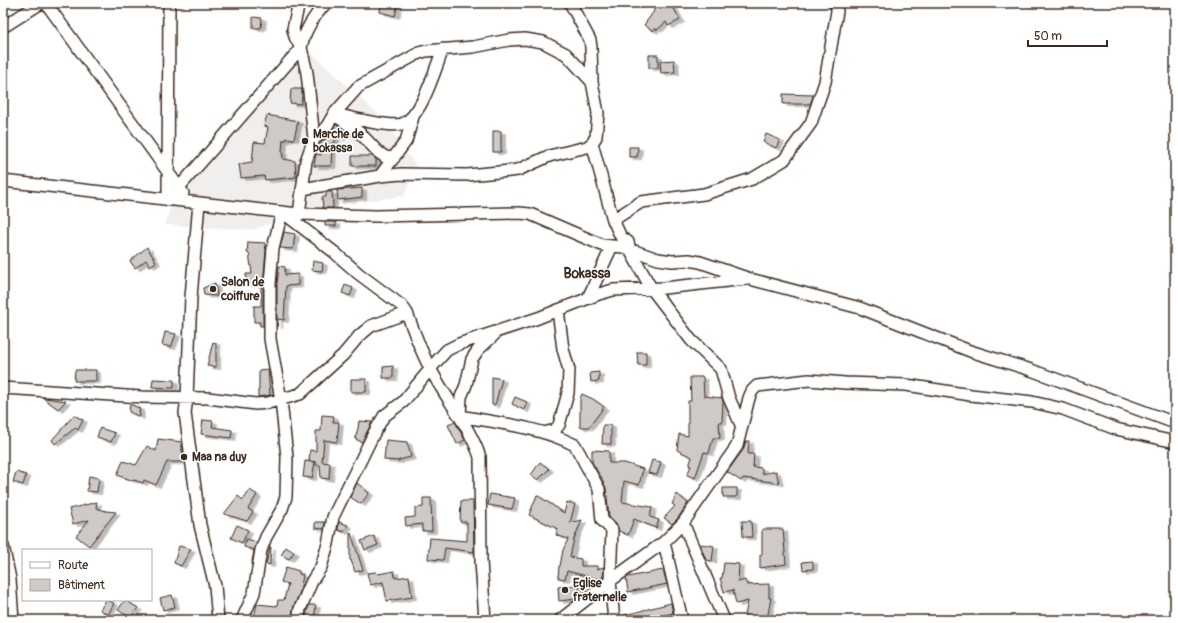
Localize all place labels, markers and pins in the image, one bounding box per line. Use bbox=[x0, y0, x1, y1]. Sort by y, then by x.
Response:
place label: Marche de bokassa bbox=[313, 127, 365, 156]
marker: Marche de bokassa bbox=[300, 136, 310, 146]
place label: Salon de coiffure bbox=[220, 275, 265, 304]
marker: Salon de coiffure bbox=[208, 284, 218, 294]
place label: Maa na duy bbox=[192, 450, 247, 465]
marker: Maa na duy bbox=[179, 452, 189, 462]
place label: Eglise fraternelle bbox=[573, 576, 628, 605]
marker: Eglise fraternelle bbox=[560, 585, 570, 595]

